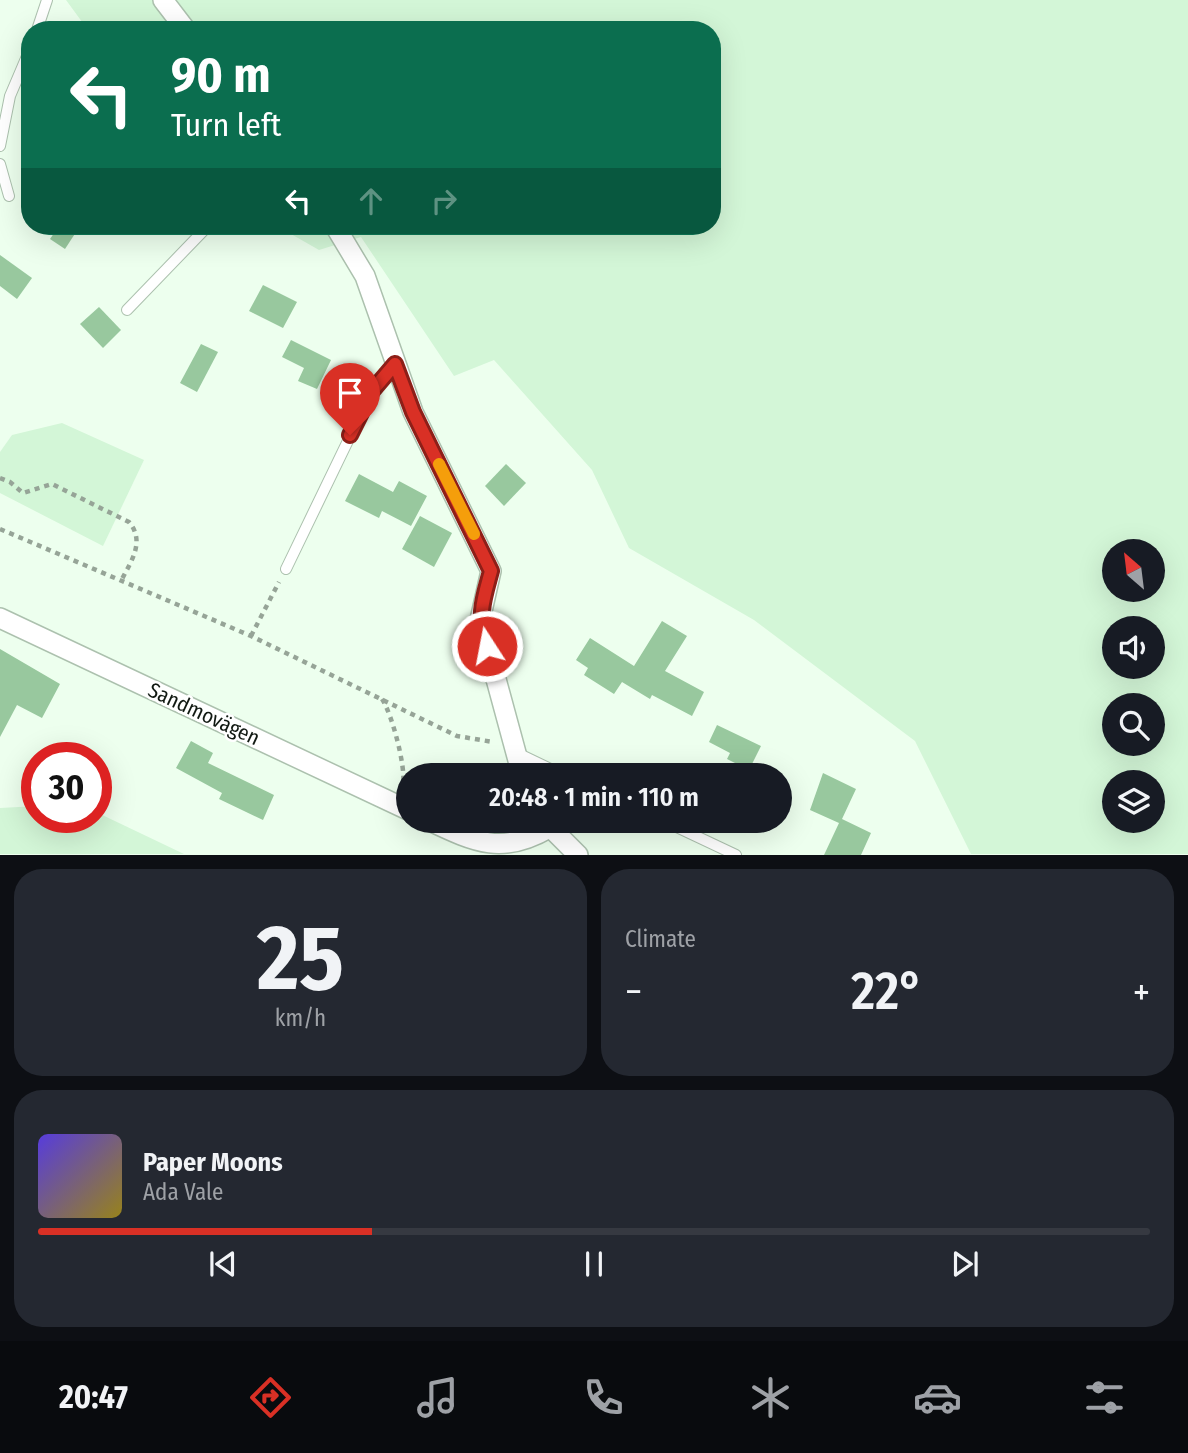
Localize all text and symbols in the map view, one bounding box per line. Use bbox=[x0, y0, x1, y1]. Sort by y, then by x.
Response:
text: 90 m bbox=[171, 46, 271, 105]
icon: left bbox=[56, 49, 147, 140]
text: Turn left bbox=[171, 106, 281, 144]
icon: left bbox=[279, 182, 317, 220]
icon: ahead bbox=[352, 182, 390, 220]
icon: right bbox=[425, 182, 463, 220]
pin bbox=[320, 363, 380, 435]
icon: arrive bbox=[331, 374, 369, 412]
north arrow bbox=[1102, 539, 1166, 602]
map controls bbox=[1102, 539, 1165, 833]
position arrow bbox=[450, 609, 524, 683]
button: sound bbox=[1102, 616, 1165, 679]
street label: Sandmovägen bbox=[144, 677, 264, 751]
button: search bbox=[1102, 693, 1165, 756]
speed limit sign: 30 bbox=[21, 742, 112, 833]
button: layers bbox=[1102, 770, 1165, 833]
text: 20:48 · 1 min · 110 m bbox=[489, 782, 699, 813]
text: 25 bbox=[257, 904, 344, 1013]
text: Climate bbox=[625, 925, 696, 953]
text: 22° bbox=[851, 960, 923, 1023]
text: − bbox=[625, 969, 642, 1015]
text: + bbox=[1133, 969, 1150, 1015]
text: km/h bbox=[275, 1004, 326, 1032]
text: Paper Moons bbox=[143, 1147, 283, 1178]
text: Ada Vale bbox=[143, 1178, 223, 1206]
icon: previous bbox=[204, 1245, 242, 1283]
icon: pause bbox=[575, 1245, 613, 1283]
icon: next bbox=[946, 1245, 984, 1283]
icon: directions bbox=[246, 1373, 295, 1422]
icon: music bbox=[413, 1373, 462, 1422]
icon: phone bbox=[579, 1373, 628, 1422]
icon: climate bbox=[746, 1373, 795, 1422]
icon: car bbox=[913, 1373, 962, 1422]
icon: filters bbox=[1080, 1373, 1129, 1422]
text: 20:47 bbox=[59, 1378, 128, 1416]

